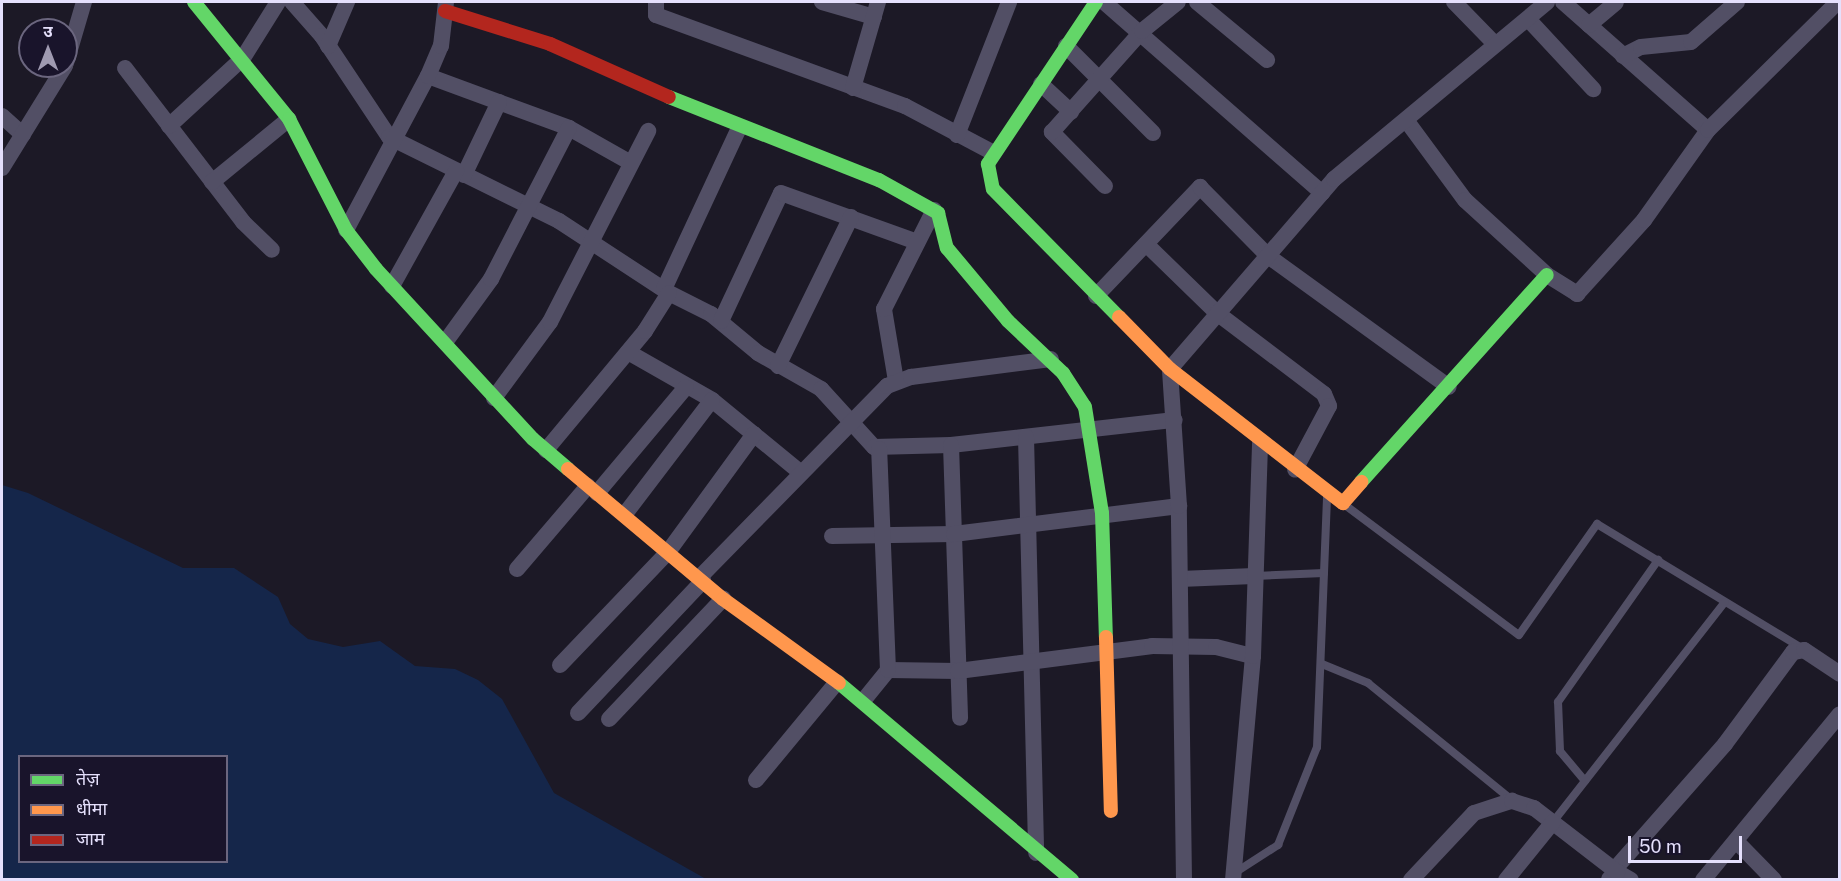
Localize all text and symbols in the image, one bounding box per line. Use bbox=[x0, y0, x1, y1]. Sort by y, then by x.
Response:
north arrow bbox=[18, 18, 78, 78]
text: उ bbox=[43, 22, 53, 41]
legend bbox=[18, 755, 228, 863]
text: तेज़ bbox=[76, 768, 100, 789]
text: धीमा bbox=[76, 798, 107, 819]
scale bar bbox=[1631, 824, 1745, 862]
text: जाम bbox=[76, 828, 105, 849]
text: 50 m bbox=[1639, 836, 1682, 857]

